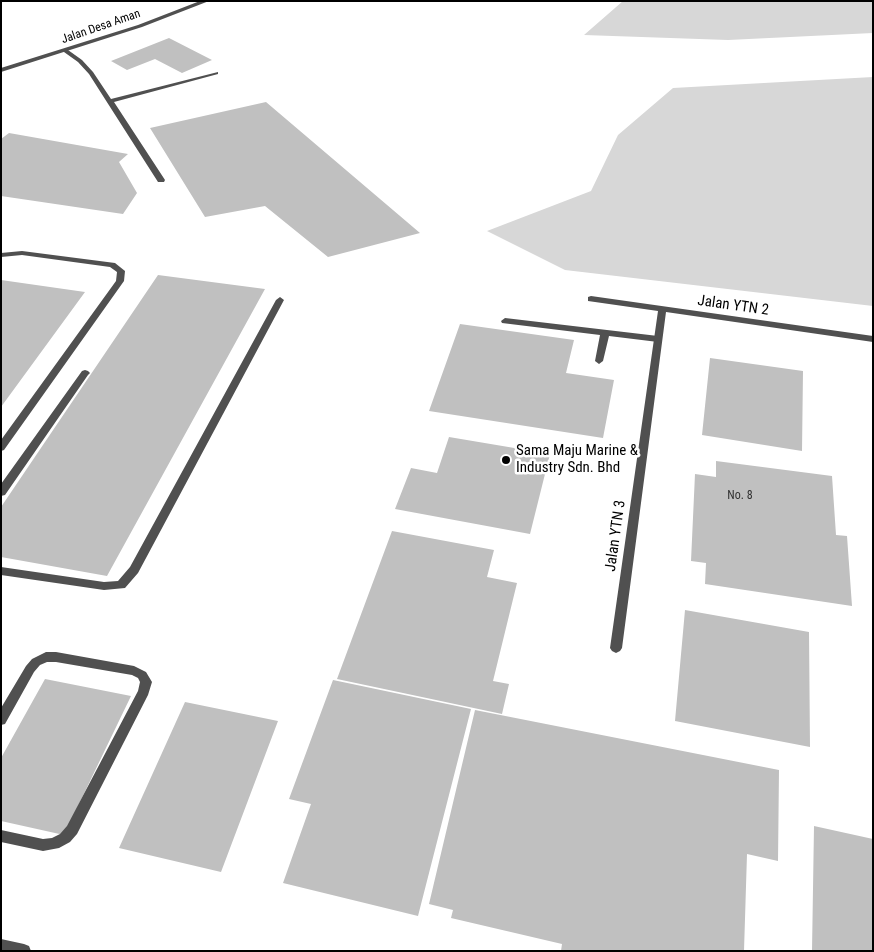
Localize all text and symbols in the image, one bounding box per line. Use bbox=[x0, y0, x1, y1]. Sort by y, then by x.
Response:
street label: Jalan Desa Aman bbox=[60, 7, 142, 47]
street label: Jalan YTN 2 bbox=[696, 292, 770, 320]
place label: Sama Maju Marine & Industry Sdn. Bhd bbox=[516, 442, 638, 477]
marker: Sama Maju Marine & Industry Sdn. Bhd bbox=[500, 454, 512, 466]
house number: No. 8 bbox=[727, 489, 753, 503]
street label: Jalan YTN 3 bbox=[602, 499, 630, 573]

